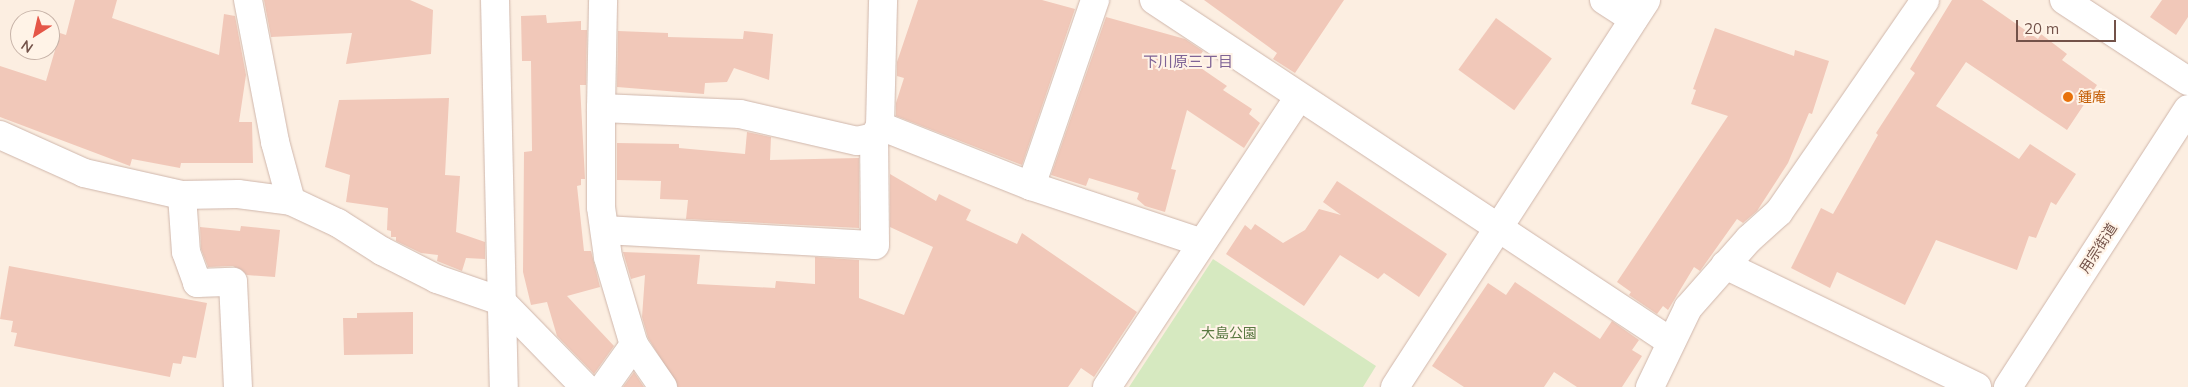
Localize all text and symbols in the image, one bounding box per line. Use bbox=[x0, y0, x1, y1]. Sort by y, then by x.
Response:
north arrow bbox=[10, 10, 60, 60]
scale bar bbox=[2018, 10, 2118, 42]
text: 20 m bbox=[2024, 19, 2059, 38]
text: N bbox=[17, 36, 36, 57]
district label: 下川原三丁目 bbox=[1143, 53, 1233, 71]
place label: 鍾庵 bbox=[2078, 89, 2106, 105]
marker: 鍾庵 bbox=[2062, 91, 2074, 103]
street label: 用宗街道 bbox=[2076, 220, 2120, 276]
park label: 大島公園 bbox=[1201, 325, 1257, 341]

